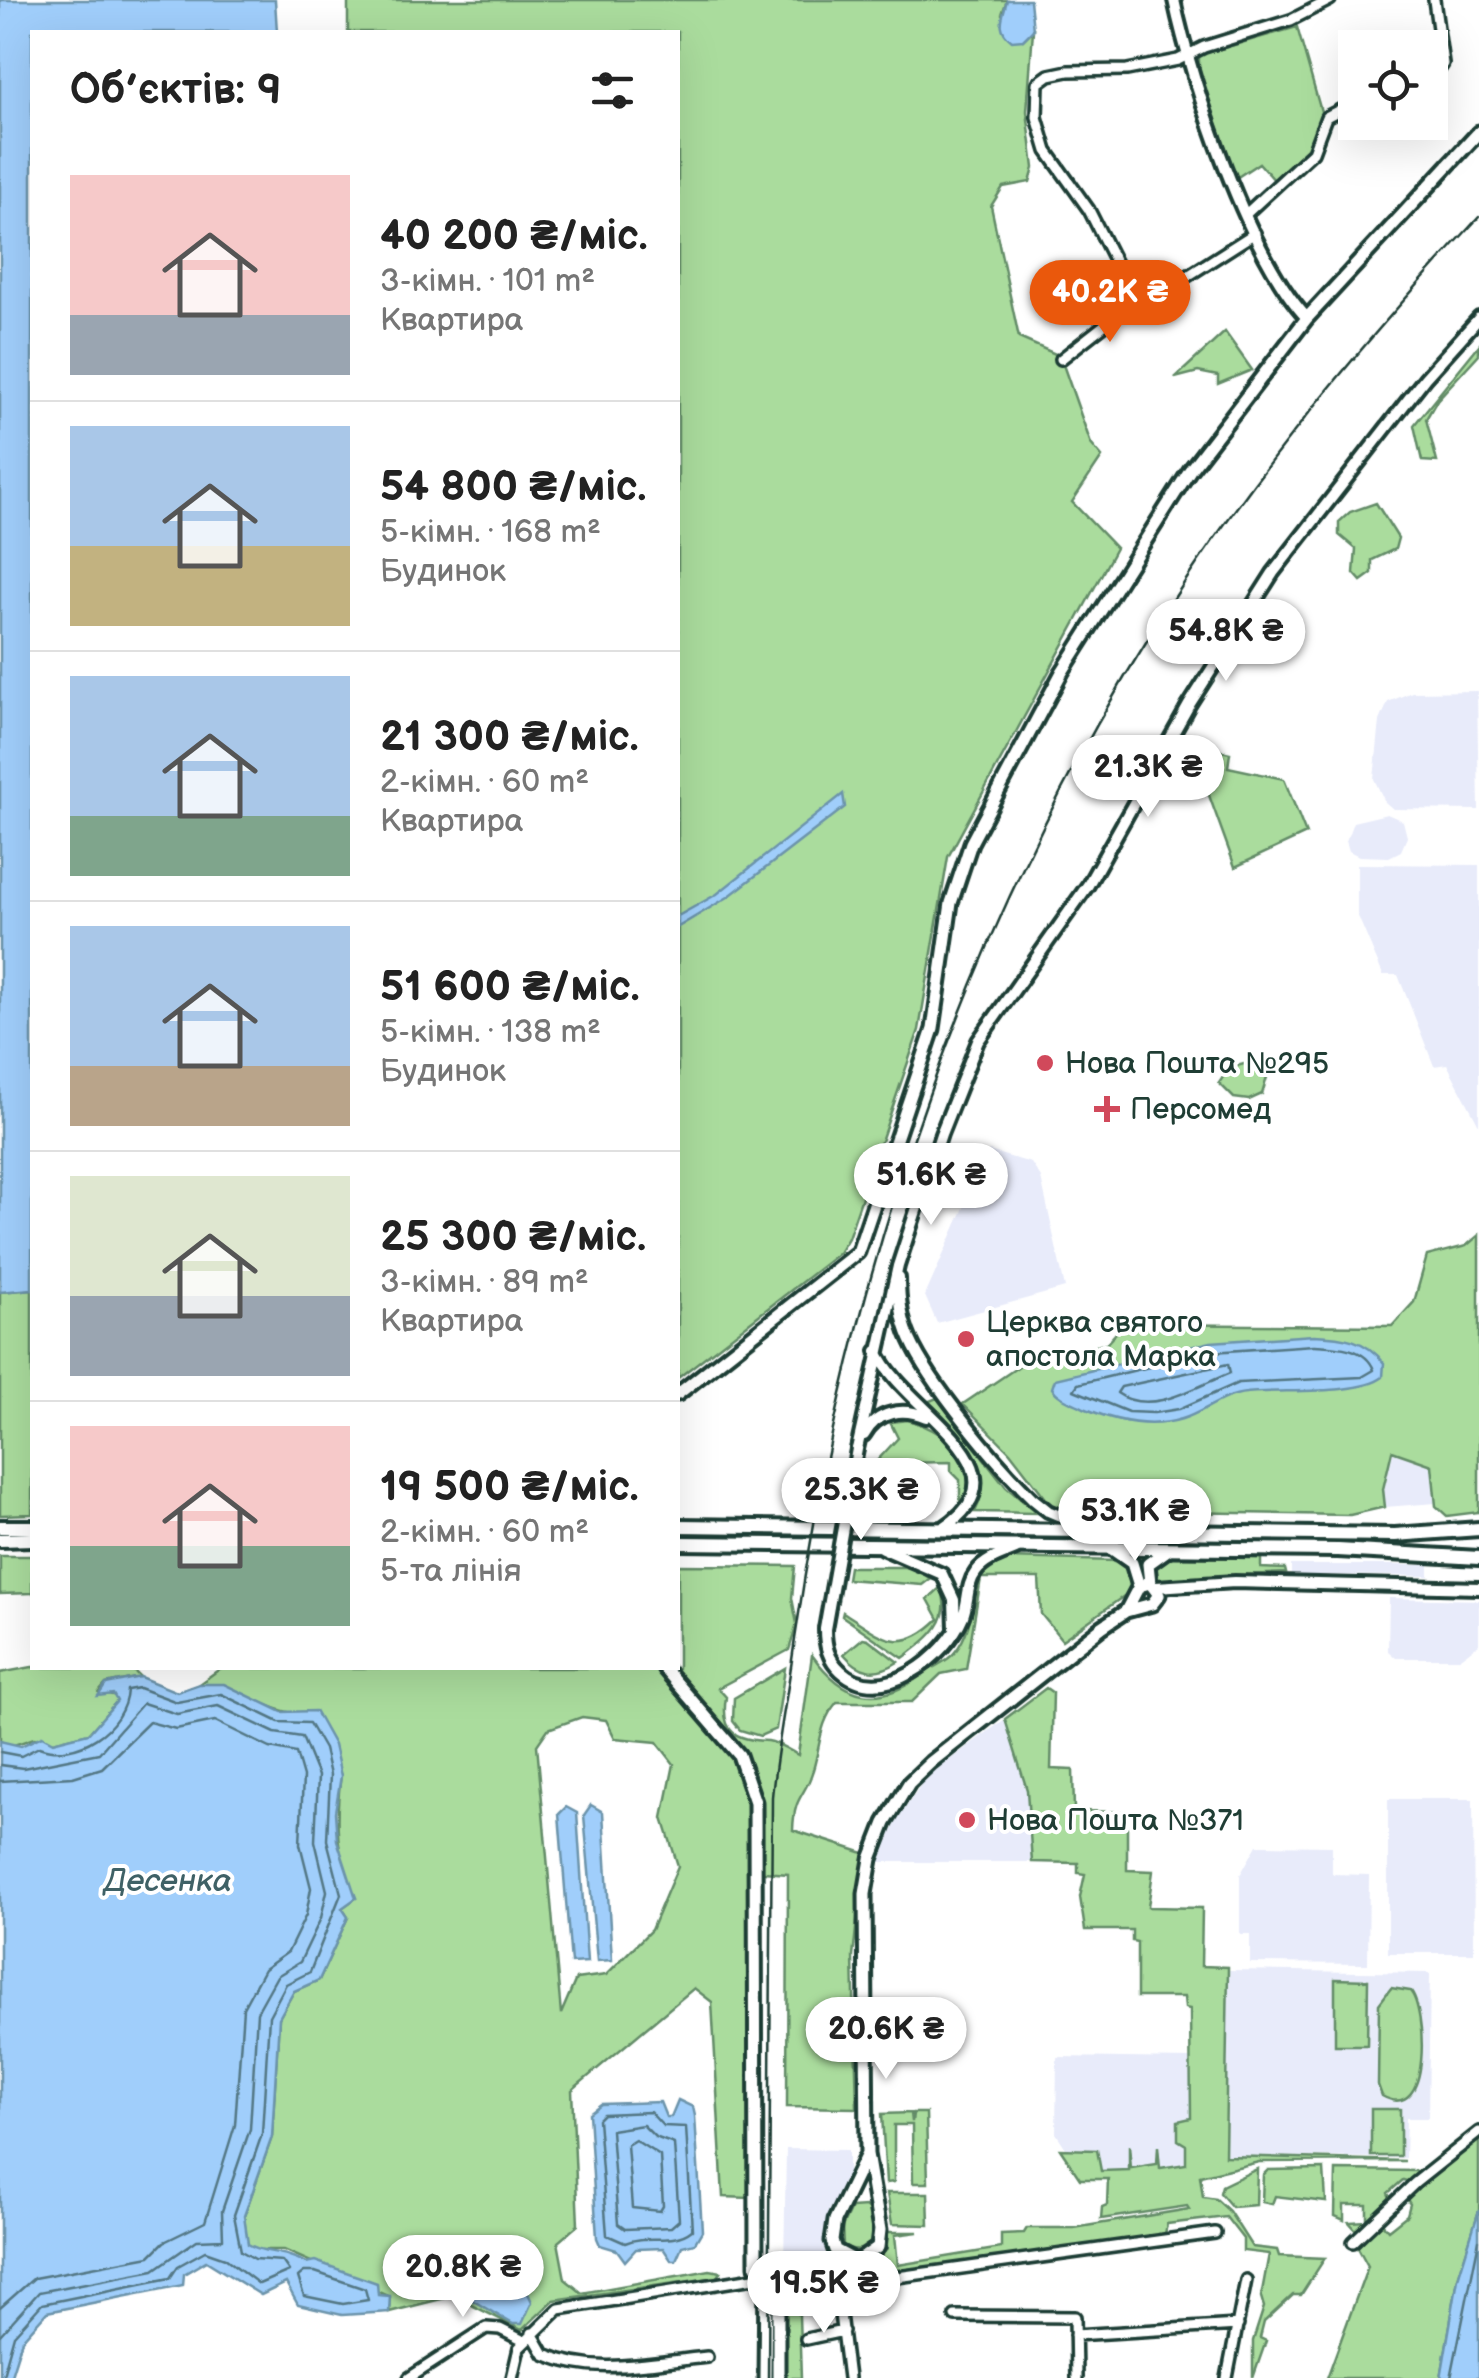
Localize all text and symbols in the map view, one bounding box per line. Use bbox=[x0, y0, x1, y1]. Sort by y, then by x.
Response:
map controls bbox=[1338, 30, 1448, 140]
button: locate bbox=[1338, 30, 1448, 140]
icon: filters bbox=[585, 63, 640, 118]
text: Об’єктів: 9 bbox=[70, 65, 282, 116]
text: 40 200 ₴/міс. bbox=[380, 211, 648, 262]
icon: home bbox=[150, 215, 270, 335]
pin: 40.2K ₴ bbox=[1018, 260, 1202, 345]
text: 3-кімн. · 101 m² bbox=[380, 262, 595, 301]
text: 40.2K ₴ bbox=[1052, 273, 1168, 312]
text: Квартира bbox=[380, 301, 523, 340]
text: 54 800 ₴/міс. bbox=[380, 462, 647, 513]
icon: home bbox=[150, 466, 270, 586]
text: 5-кімн. · 168 m² bbox=[380, 513, 601, 552]
text: Будинок bbox=[380, 552, 506, 591]
pin: 54.8K ₴ bbox=[1134, 599, 1318, 684]
text: 54.8K ₴ bbox=[1168, 612, 1284, 651]
text: 21 300 ₴/міс. bbox=[380, 712, 639, 763]
icon: home bbox=[150, 716, 270, 836]
pin: 21.3K ₴ bbox=[1056, 735, 1240, 820]
text: 21.3K ₴ bbox=[1093, 748, 1203, 787]
text: 2-кімн. · 60 m² bbox=[380, 763, 589, 802]
text: Квартира bbox=[380, 802, 523, 841]
text: 51 600 ₴/міс. bbox=[380, 962, 640, 1013]
icon: home bbox=[150, 966, 270, 1086]
text: 5-кімн. · 138 m² bbox=[380, 1013, 601, 1052]
place label: Нова Пошта №295 bbox=[1065, 1046, 1329, 1082]
text: Будинок bbox=[380, 1052, 506, 1091]
marker: Нова Пошта №295 bbox=[1034, 1052, 1056, 1074]
place label: Персомед bbox=[1130, 1092, 1271, 1128]
marker: Персомед bbox=[1094, 1096, 1120, 1122]
pin: 51.6K ₴ bbox=[839, 1143, 1023, 1228]
text: 51.6K ₴ bbox=[876, 1156, 986, 1195]
text: 25 300 ₴/міс. bbox=[380, 1212, 646, 1263]
icon: home bbox=[150, 1216, 270, 1336]
text: 3-кімн. · 89 m² bbox=[380, 1263, 589, 1302]
text: Квартира bbox=[380, 1302, 523, 1341]
place label: Церква святого апостола Марка bbox=[986, 1305, 1216, 1375]
marker: Церква святого апостола Марка bbox=[955, 1328, 977, 1350]
pin: 25.3K ₴ bbox=[769, 1458, 953, 1543]
text: 19 500 ₴/міс. bbox=[380, 1462, 639, 1513]
icon: home bbox=[150, 1466, 270, 1586]
text: 25.3K ₴ bbox=[803, 1471, 919, 1510]
pin: 53.1K ₴ bbox=[1043, 1479, 1227, 1564]
text: 53.1K ₴ bbox=[1080, 1492, 1190, 1531]
text: 2-кімн. · 60 m² bbox=[380, 1513, 589, 1552]
text: 5-та лінія bbox=[380, 1552, 522, 1591]
place label: Нова Пошта №371 bbox=[987, 1803, 1244, 1839]
marker: Нова Пошта №371 bbox=[956, 1809, 978, 1831]
water label: Десенка bbox=[102, 1862, 232, 1901]
pin: 20.6K ₴ bbox=[794, 1997, 978, 2082]
text: 20.6K ₴ bbox=[828, 2010, 944, 2049]
pin: 20.8K ₴ bbox=[371, 2235, 555, 2320]
text: 20.8K ₴ bbox=[405, 2248, 521, 2287]
pin: 19.5K ₴ bbox=[732, 2251, 916, 2336]
text: 19.5K ₴ bbox=[769, 2264, 879, 2303]

